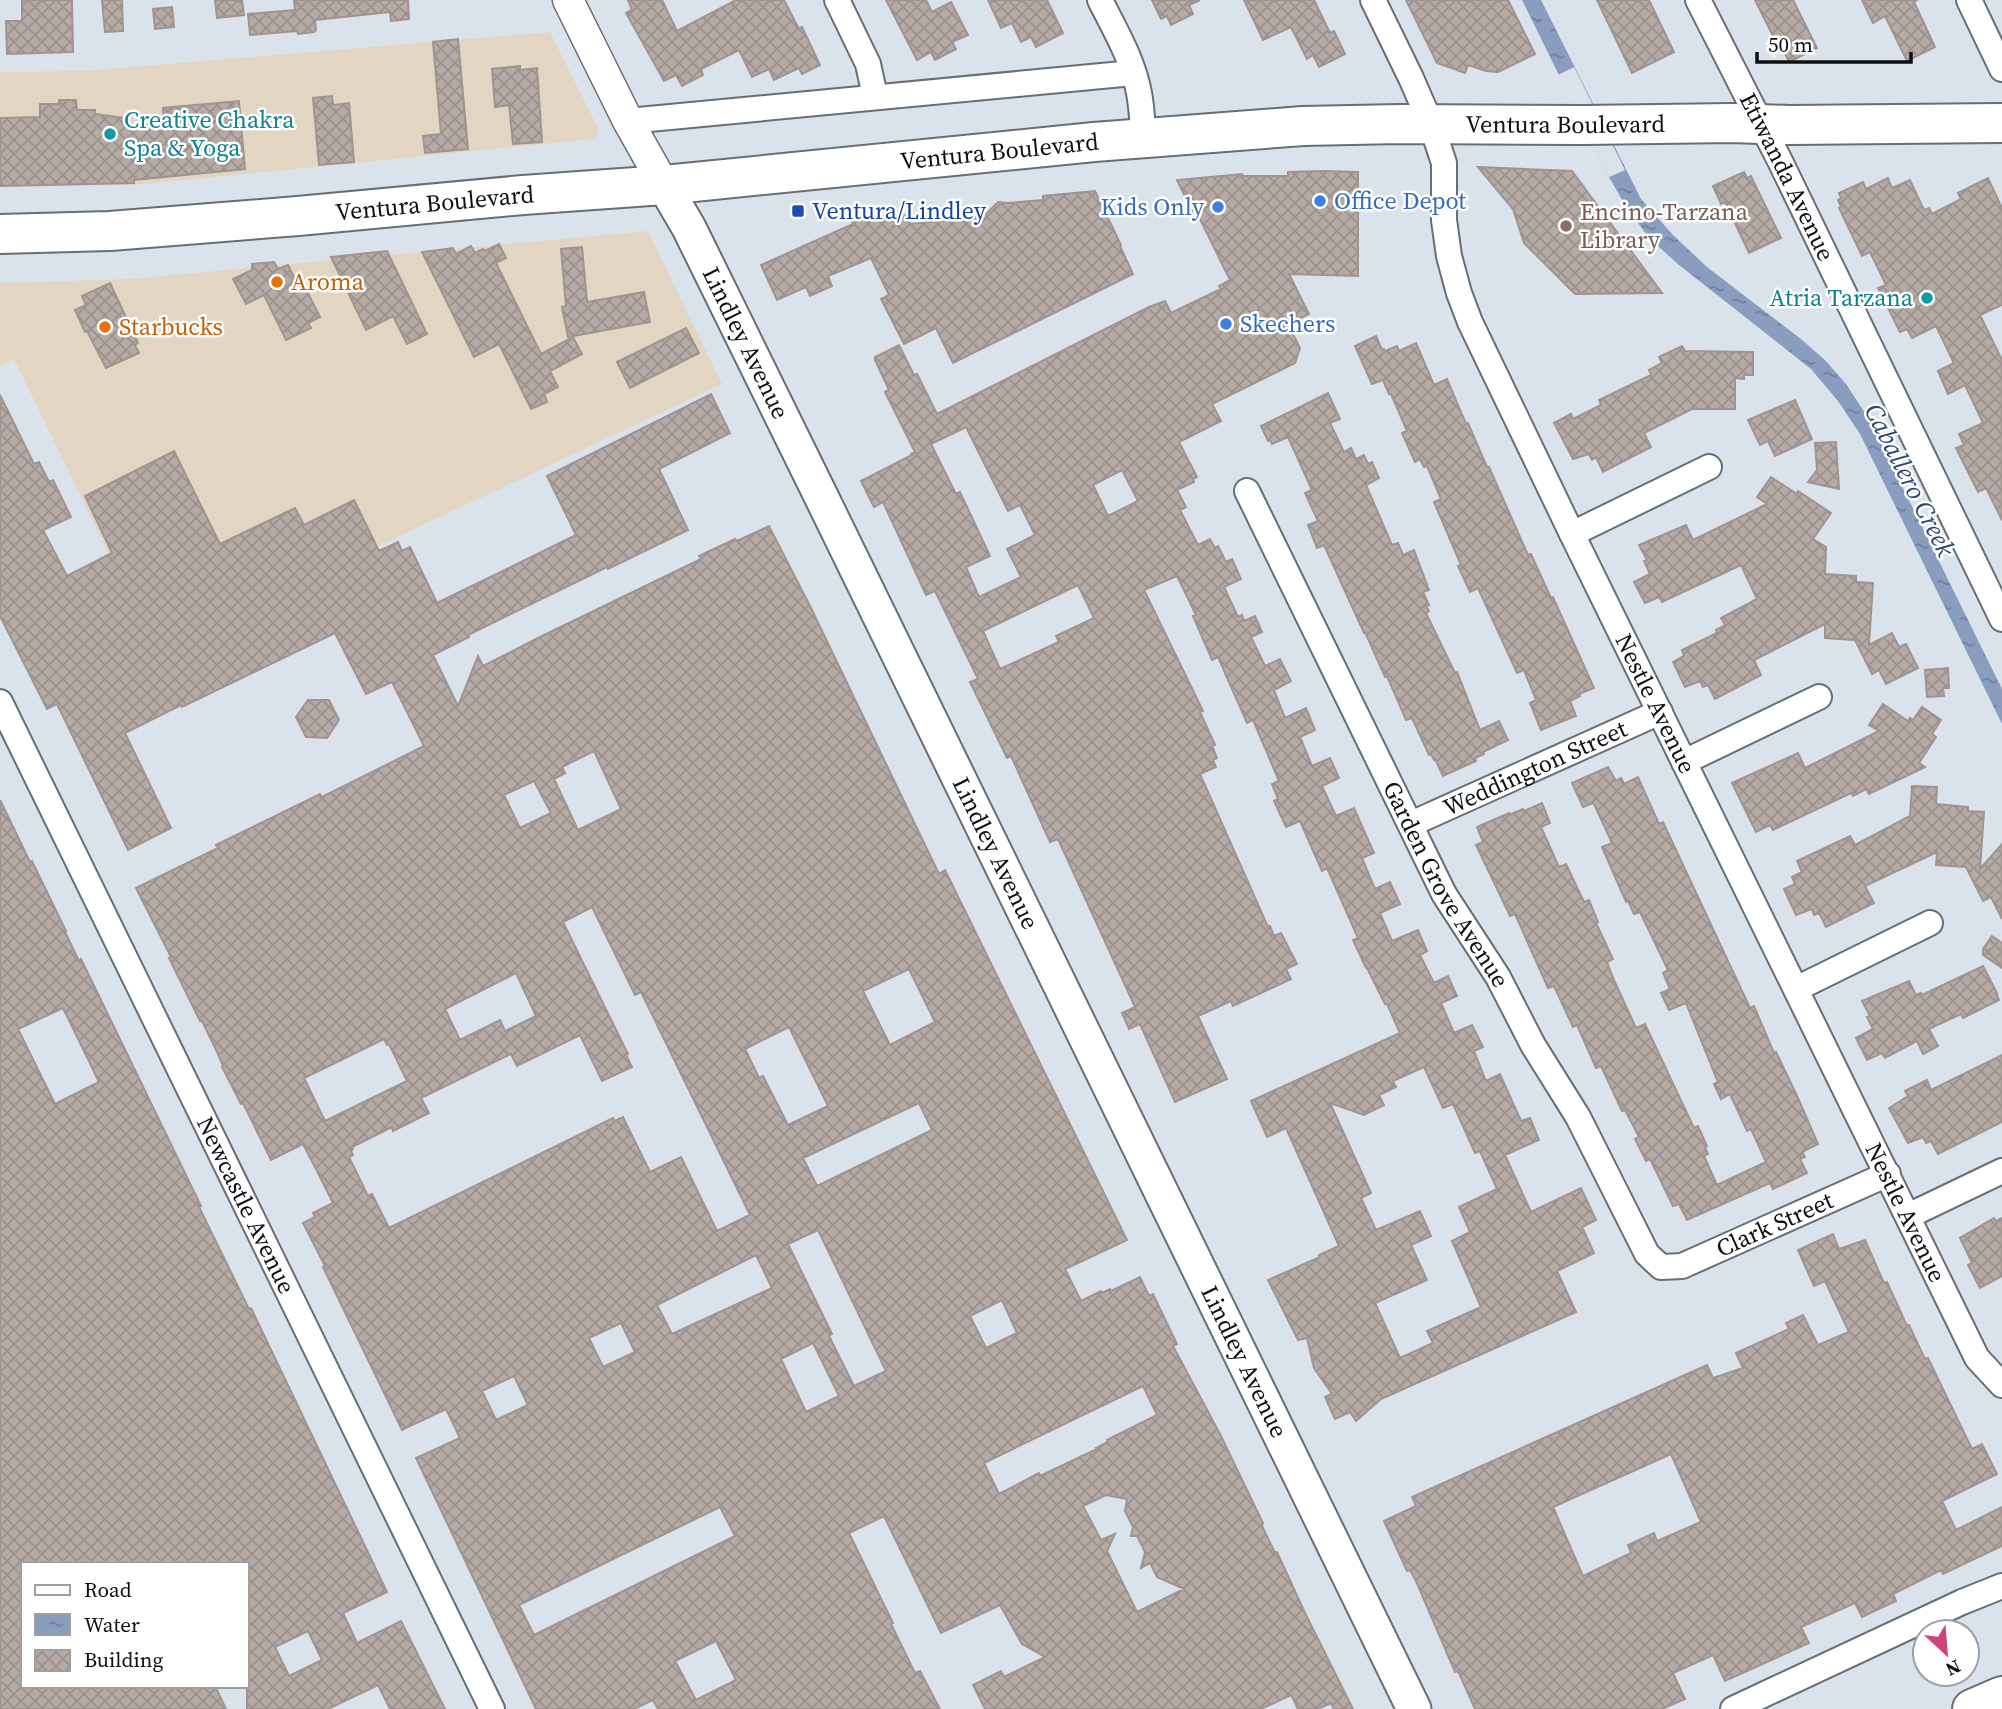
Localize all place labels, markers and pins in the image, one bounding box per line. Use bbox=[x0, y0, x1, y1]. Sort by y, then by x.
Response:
place label: Creative Chakra Spa & Yoga bbox=[124, 103, 295, 164]
marker: Creative Chakra Spa & Yoga bbox=[102, 126, 118, 142]
place label: Office Depot bbox=[1334, 184, 1466, 217]
place label: Kids Only bbox=[1101, 190, 1205, 223]
marker: Office Depot bbox=[1312, 193, 1328, 209]
place label: Ventura/Lindley bbox=[812, 194, 987, 227]
place label: Encino-Tarzana Library bbox=[1580, 195, 1749, 256]
marker: Kids Only bbox=[1210, 199, 1226, 215]
marker: Ventura/Lindley bbox=[790, 203, 806, 219]
marker: Encino-Tarzana Library bbox=[1558, 218, 1574, 234]
place label: Aroma bbox=[291, 265, 365, 298]
marker: Aroma bbox=[269, 274, 285, 290]
place label: Atria Tarzana bbox=[1770, 281, 1914, 314]
marker: Atria Tarzana bbox=[1919, 290, 1935, 306]
place label: Skechers bbox=[1240, 307, 1335, 340]
place label: Starbucks bbox=[119, 310, 223, 343]
marker: Skechers bbox=[1218, 316, 1234, 332]
marker: Starbucks bbox=[97, 319, 113, 335]

